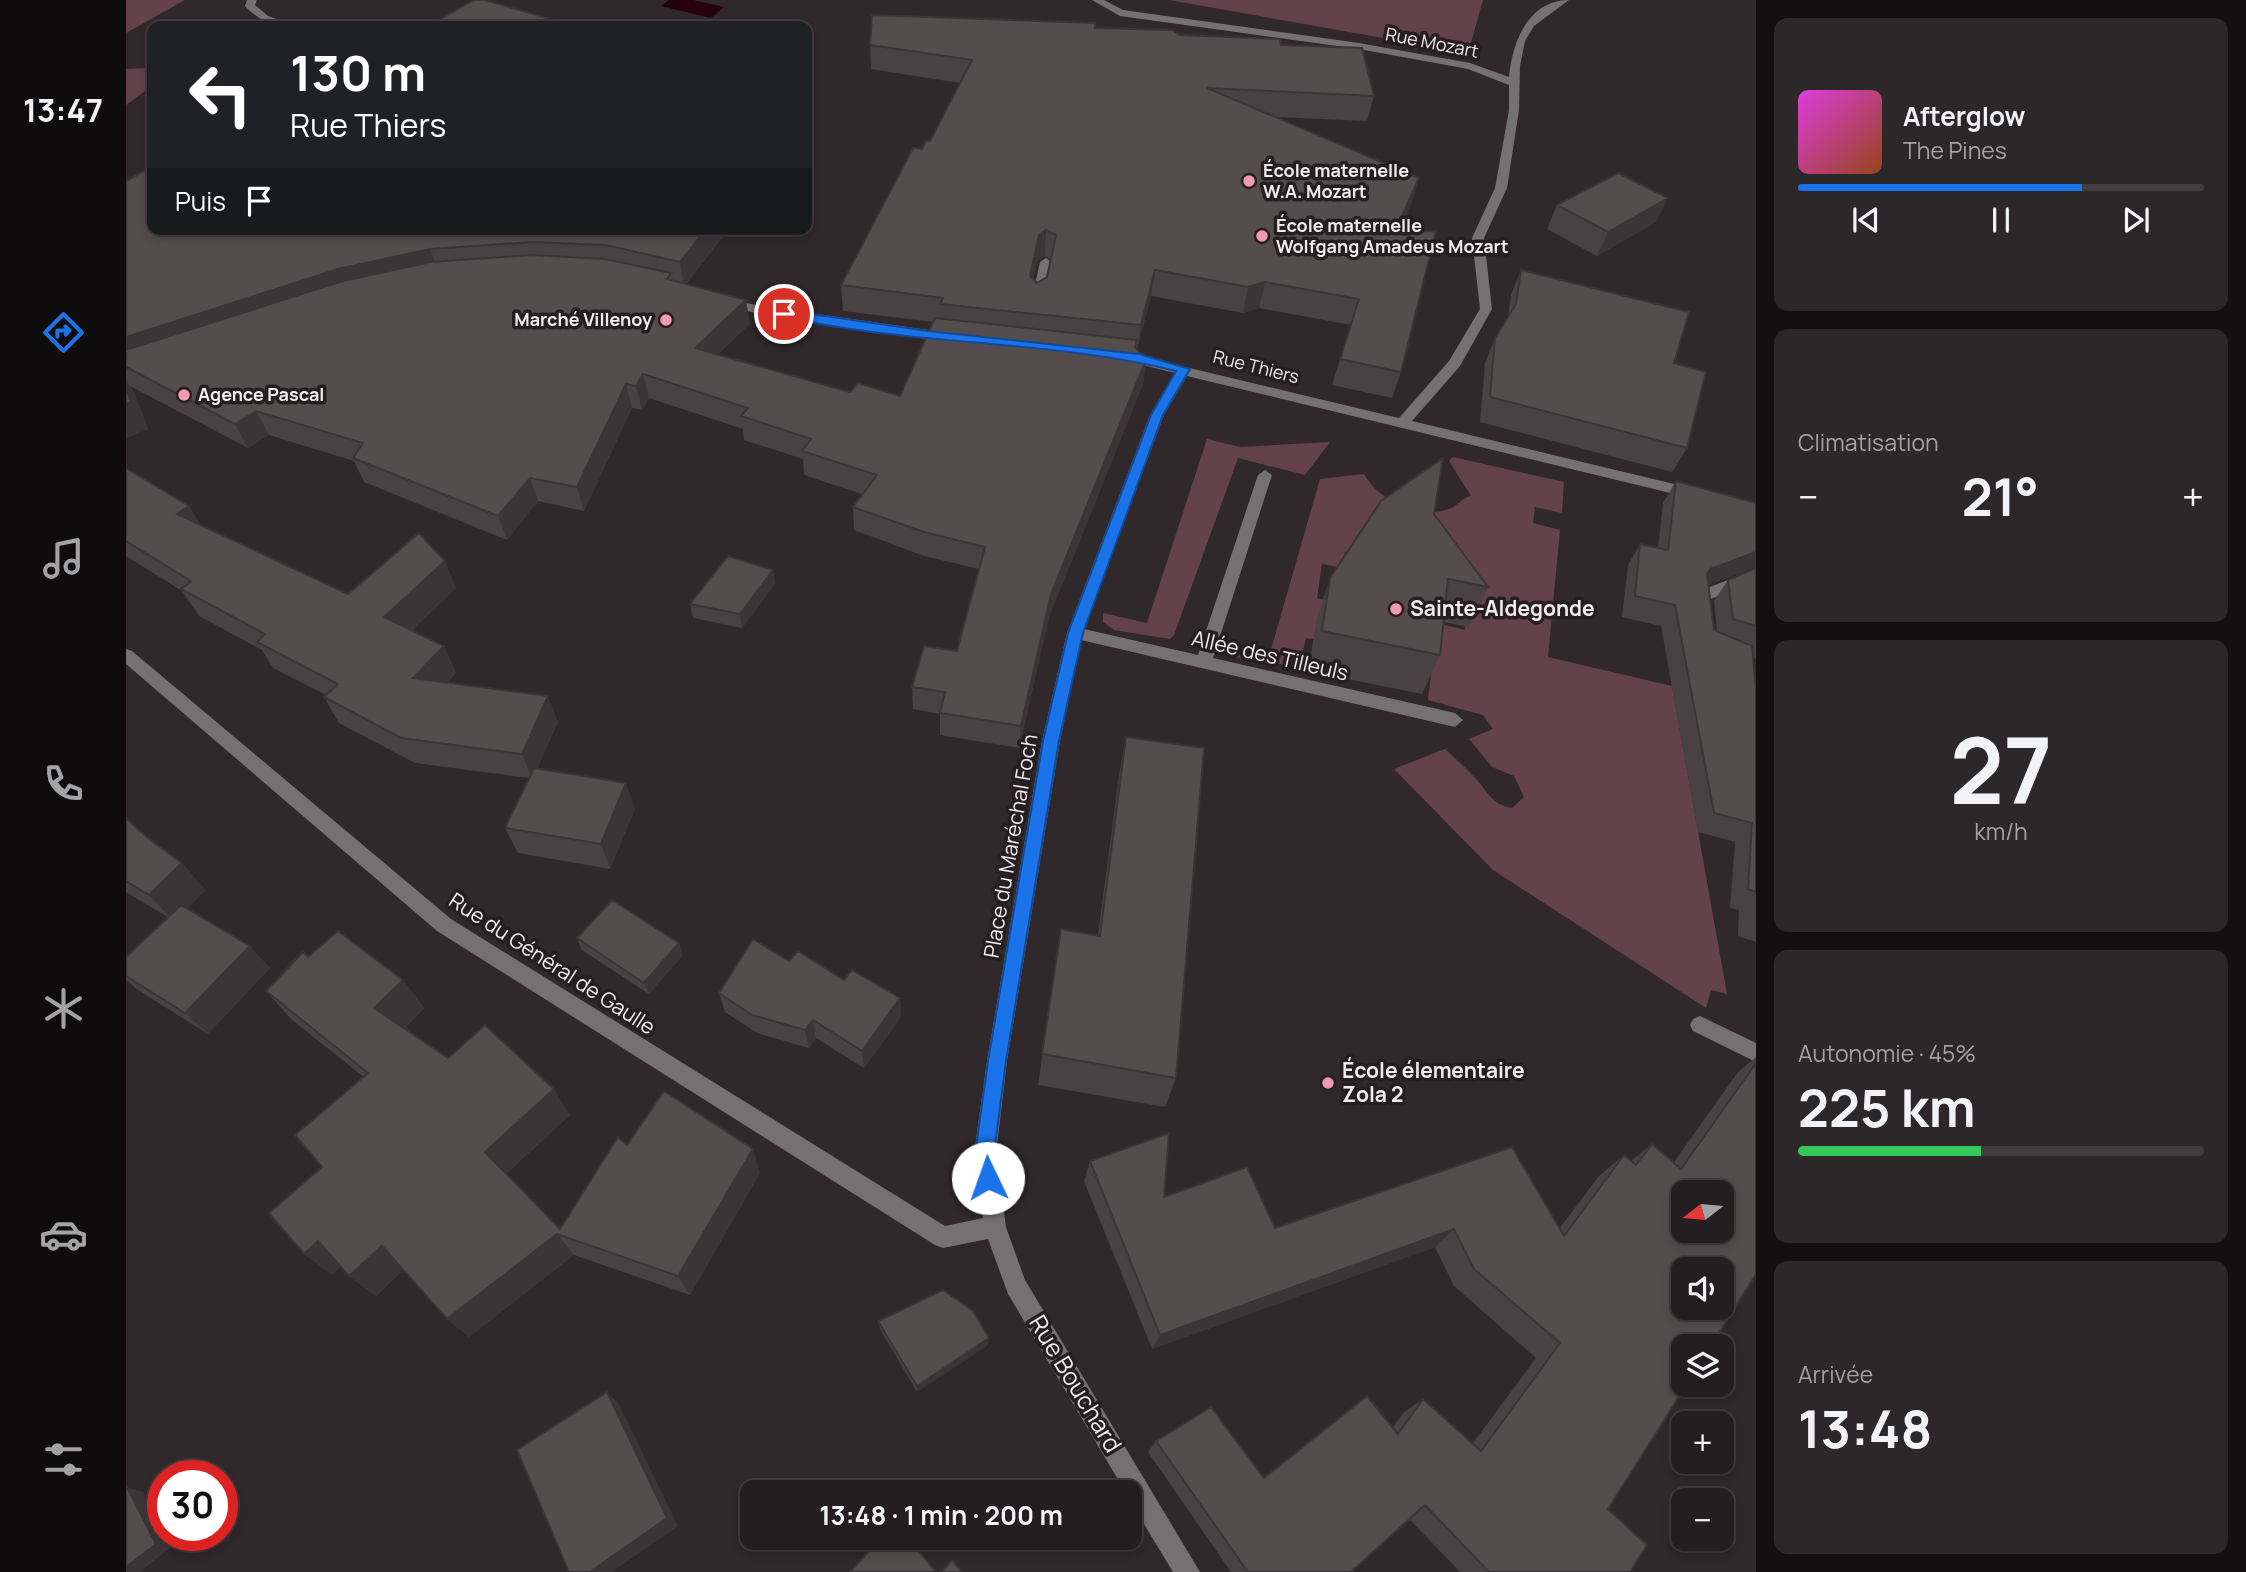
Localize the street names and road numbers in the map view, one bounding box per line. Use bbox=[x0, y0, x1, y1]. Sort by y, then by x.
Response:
street label: Rue Mozart bbox=[1384, 21, 1481, 63]
street label: Rue Thiers bbox=[1211, 344, 1302, 388]
street label: Allée des Tilleuls bbox=[1189, 623, 1351, 687]
street label: Place du Maréchal Foch bbox=[977, 732, 1044, 960]
street label: Rue du Général de Gaulle bbox=[444, 886, 661, 1040]
street label: Rue Bouchard bbox=[1022, 1308, 1130, 1458]

